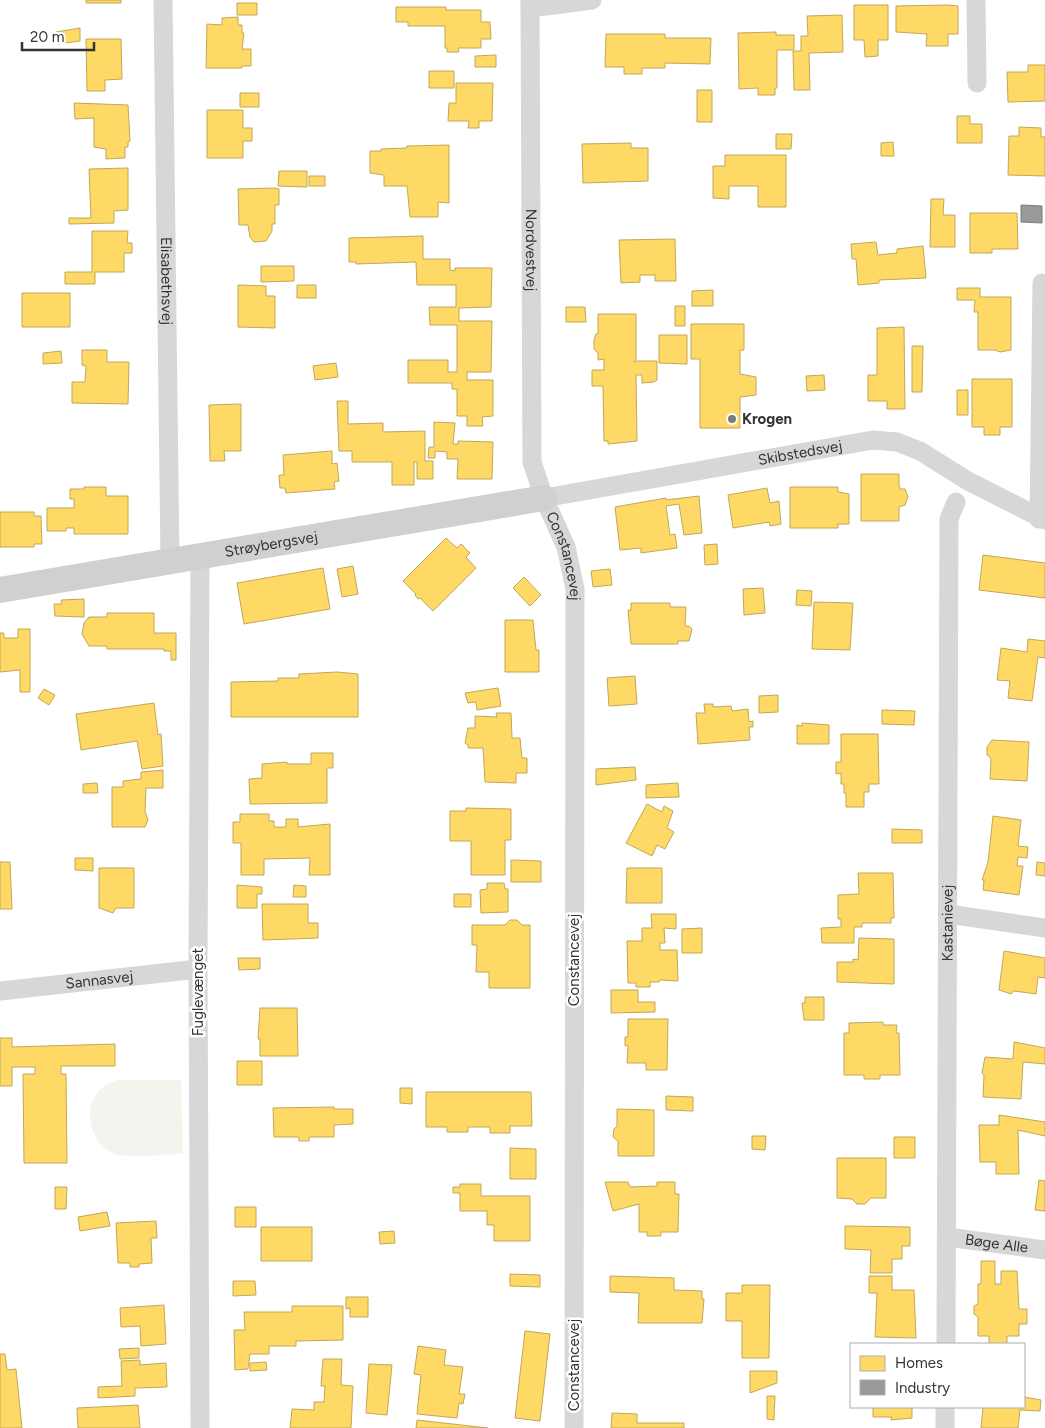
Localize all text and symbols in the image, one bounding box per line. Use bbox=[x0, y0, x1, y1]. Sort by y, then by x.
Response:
scale bar bbox=[22, 20, 95, 52]
text: 20 m bbox=[30, 28, 64, 46]
street label: Nordvestvej bbox=[522, 209, 540, 291]
street label: Elisabethsvej bbox=[157, 237, 176, 325]
place label: Krogen bbox=[742, 410, 792, 428]
marker: Krogen bbox=[726, 413, 738, 425]
street label: Skibstedsvej bbox=[756, 437, 844, 469]
street label: Constancevej bbox=[542, 509, 584, 601]
street label: Strøybergsvej bbox=[223, 527, 319, 561]
street label: Kastanievej bbox=[938, 885, 957, 961]
street label: Constancevej bbox=[565, 914, 583, 1006]
street label: Fuglevænget bbox=[189, 948, 207, 1036]
street label: Sannasvej bbox=[65, 967, 134, 993]
street label: Bøge Alle bbox=[964, 1230, 1029, 1257]
street label: Constancevej bbox=[565, 1319, 583, 1411]
legend bbox=[850, 1343, 1025, 1408]
text: Homes bbox=[895, 1354, 943, 1372]
text: Industry bbox=[895, 1379, 950, 1397]

